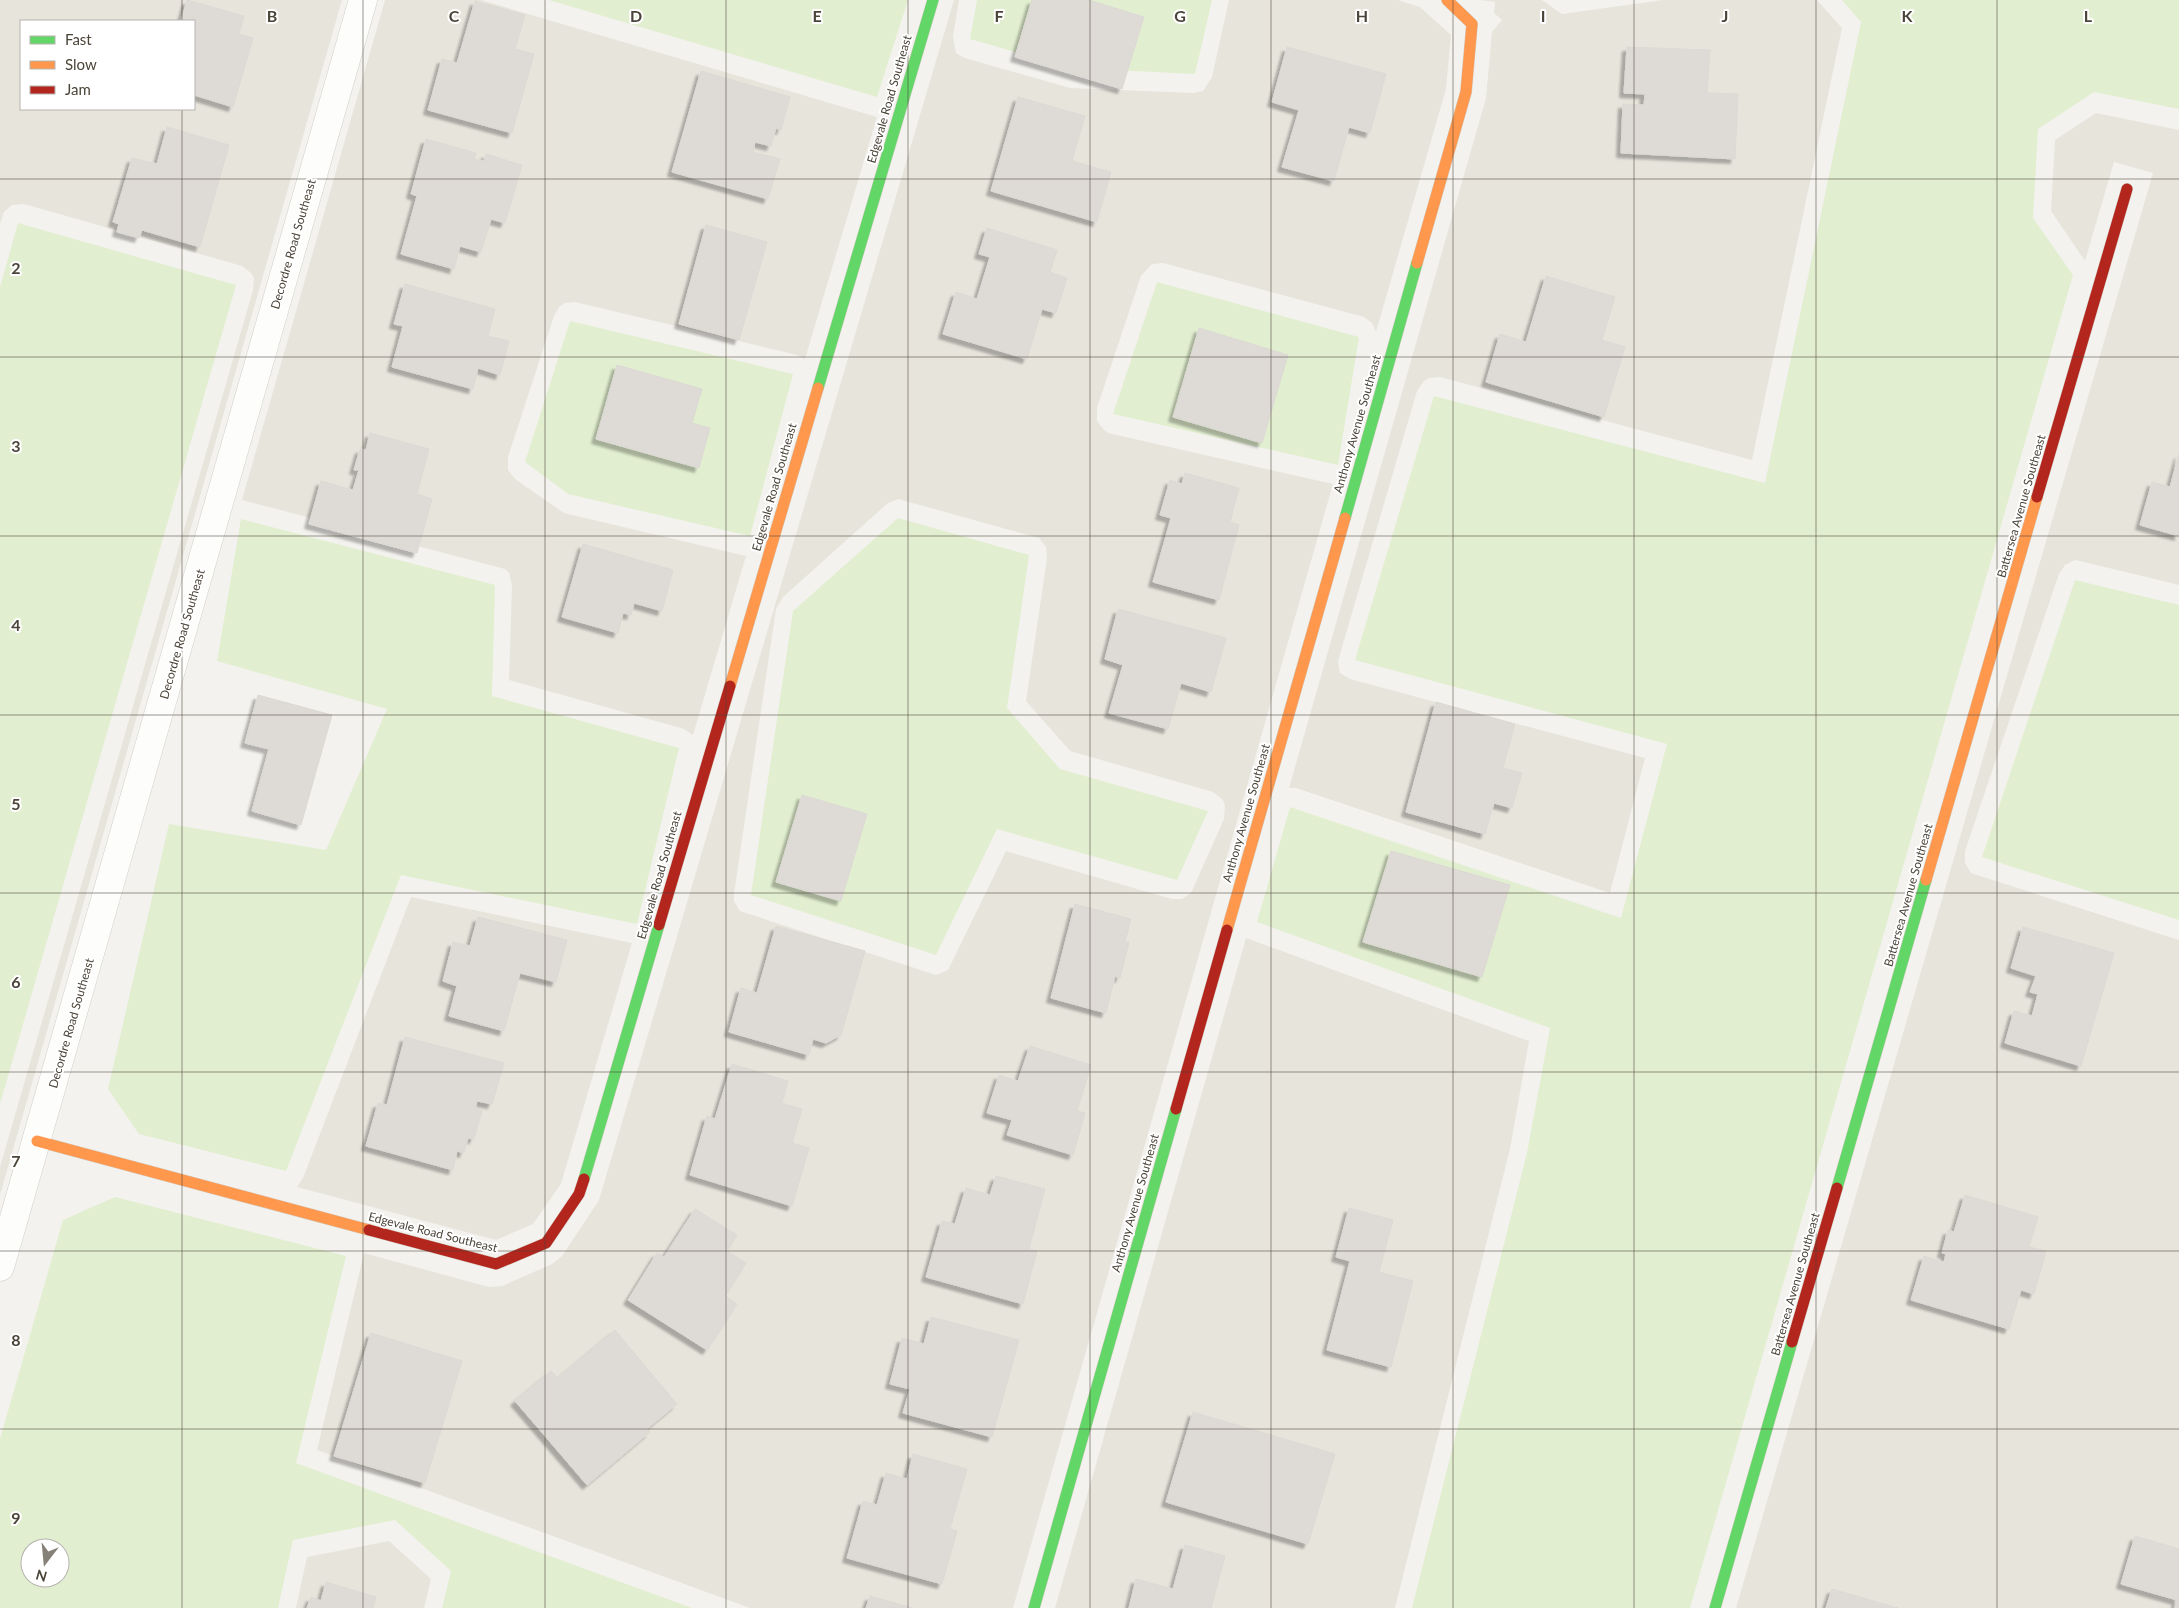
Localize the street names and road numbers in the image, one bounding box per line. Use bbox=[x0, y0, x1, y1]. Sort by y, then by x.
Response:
street label: Edgevale Road Southeast bbox=[864, 33, 915, 165]
street label: Decordre Road Southeast bbox=[267, 177, 319, 311]
street label: Anthony Avenue Southeast bbox=[1330, 352, 1384, 495]
street label: Edgevale Road Southeast bbox=[749, 421, 800, 553]
street label: Battersea Avenue Southeast bbox=[1993, 432, 2049, 579]
street label: Decordre Road Southeast bbox=[156, 567, 208, 701]
street label: Anthony Avenue Southeast bbox=[1219, 741, 1273, 884]
street label: Edgevale Road Southeast bbox=[634, 809, 685, 941]
street label: Battersea Avenue Southeast bbox=[1880, 821, 1936, 968]
street label: Decordre Road Southeast bbox=[45, 956, 97, 1090]
street label: Anthony Avenue Southeast bbox=[1108, 1131, 1162, 1274]
street label: Edgevale Road Southeast bbox=[367, 1209, 500, 1255]
street label: Battersea Avenue Southeast bbox=[1767, 1210, 1823, 1357]

